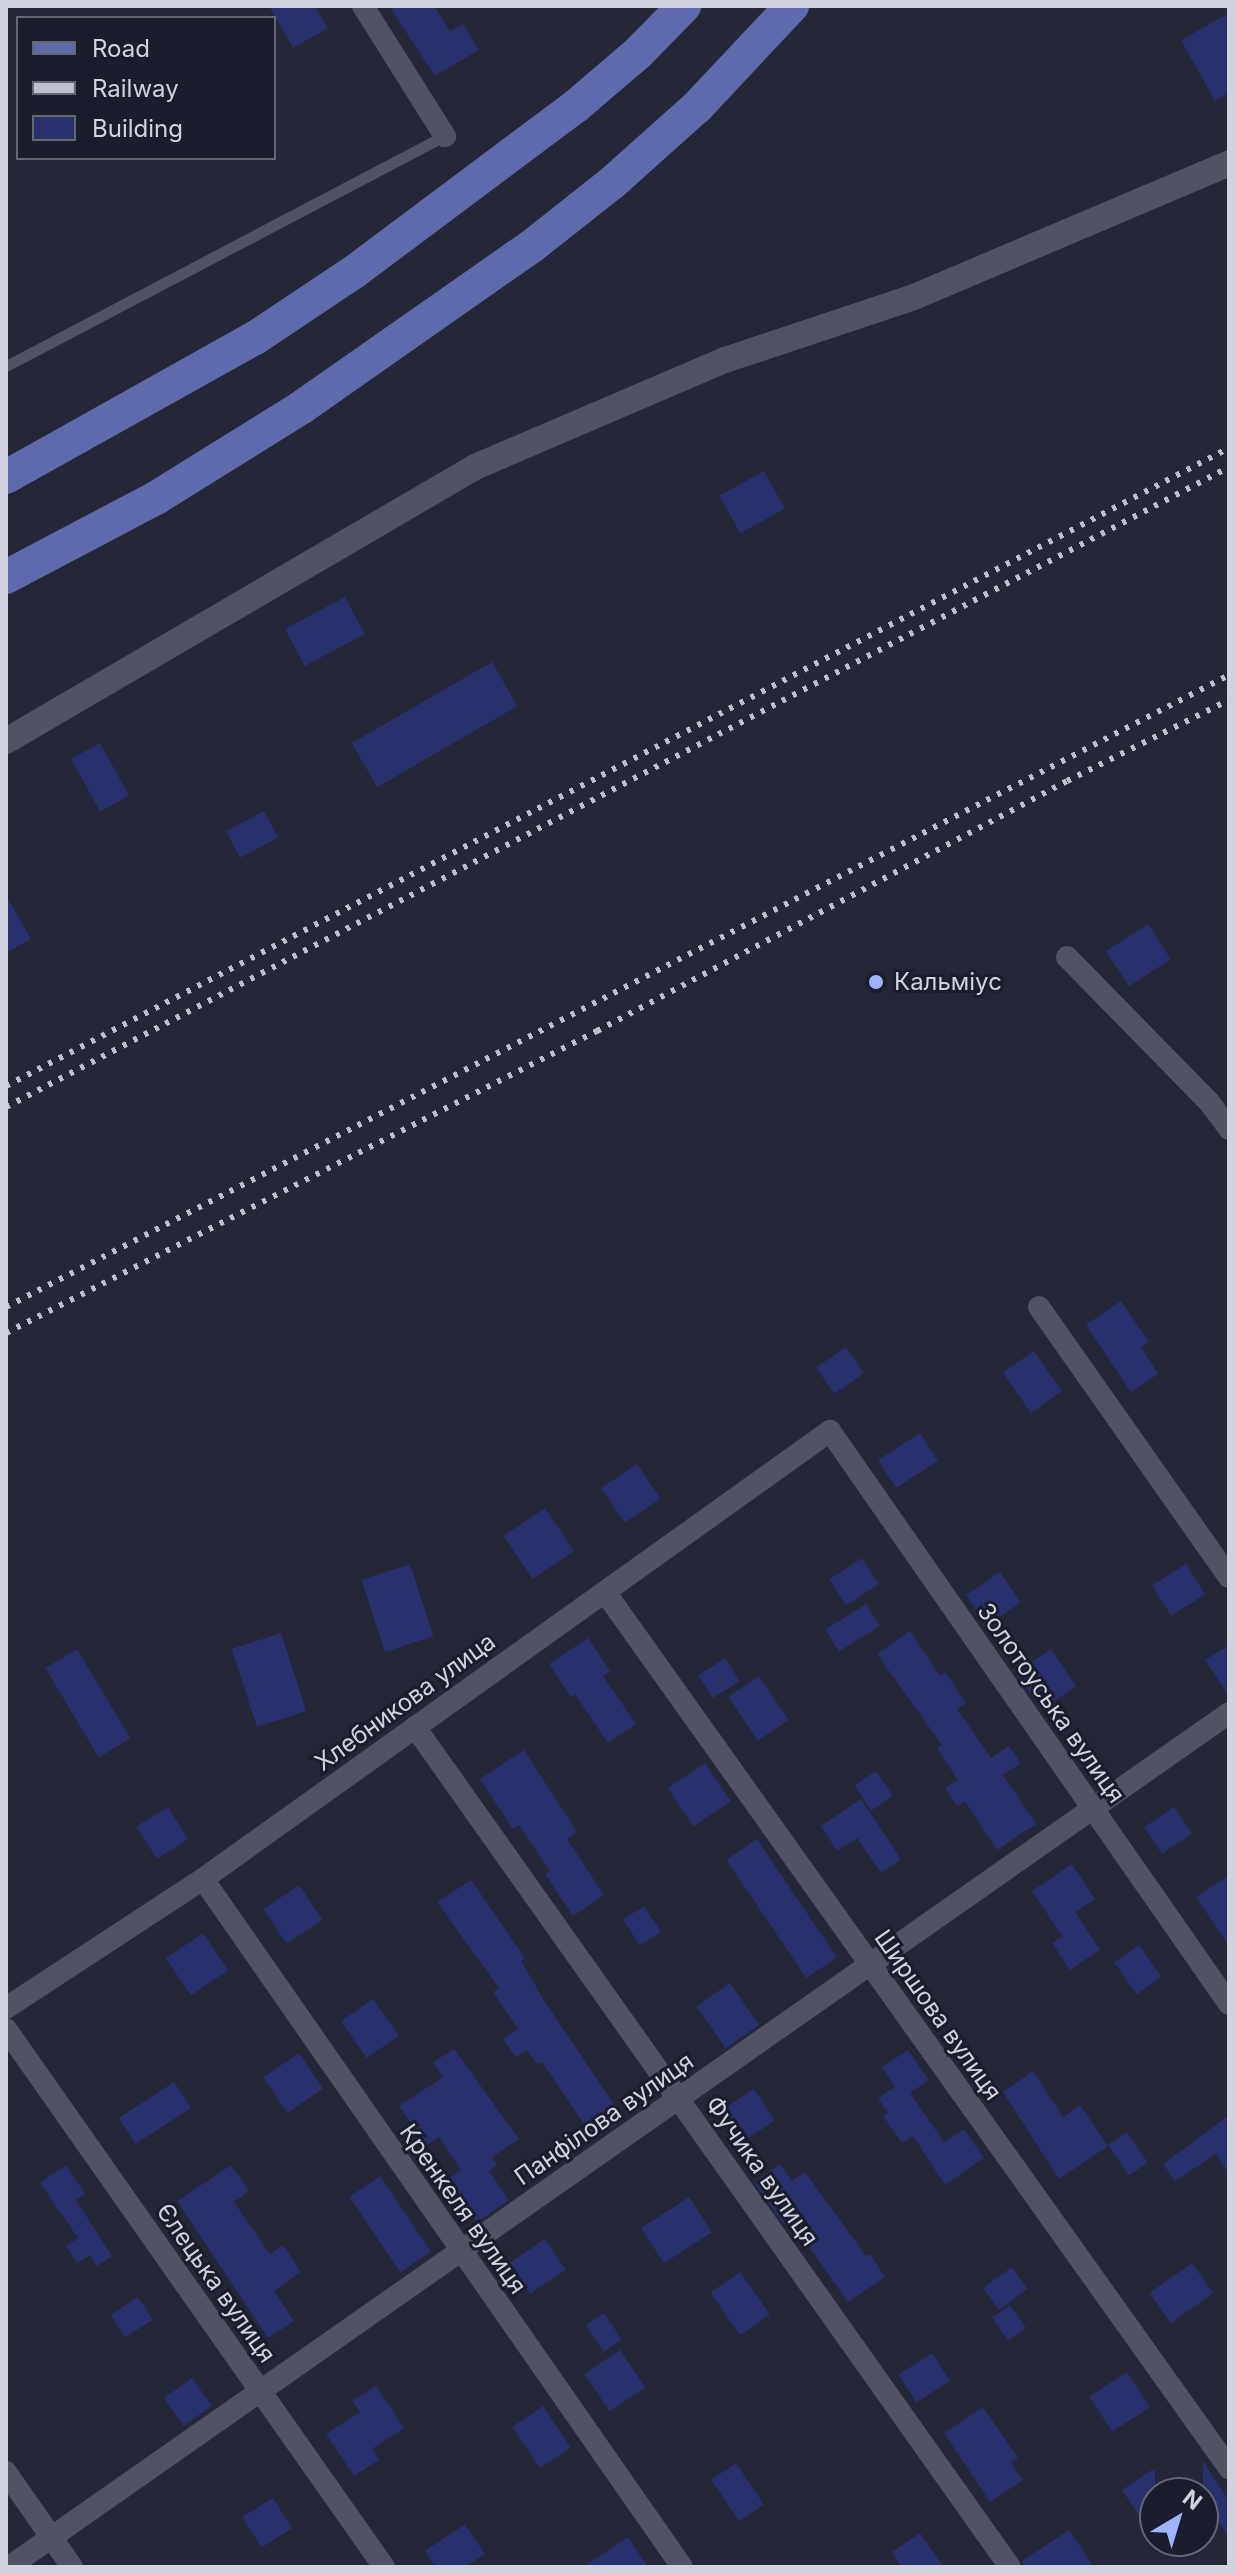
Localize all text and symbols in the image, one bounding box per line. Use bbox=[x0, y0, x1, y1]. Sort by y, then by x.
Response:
legend bbox=[16, 16, 276, 160]
text: Road bbox=[92, 34, 150, 63]
text: Railway bbox=[92, 74, 179, 103]
text: Building bbox=[92, 114, 183, 143]
place label: Кальміус bbox=[894, 968, 1002, 996]
marker: Кальміус bbox=[865, 971, 887, 993]
street label: Золотоуська вулиця bbox=[971, 1598, 1131, 1808]
street label: Хлебникова улица bbox=[309, 1627, 501, 1777]
street label: Ширшова вулиця bbox=[868, 1924, 1008, 2106]
street label: Панфілова вулиця bbox=[509, 2047, 699, 2191]
street label: Фучика вулиця bbox=[700, 2091, 824, 2251]
street label: Кренкеля вулиця bbox=[394, 2118, 532, 2300]
street label: Єлецька вулиця bbox=[150, 2198, 282, 2368]
north arrow bbox=[1139, 2477, 1219, 2557]
text: N bbox=[1178, 2484, 1207, 2515]

